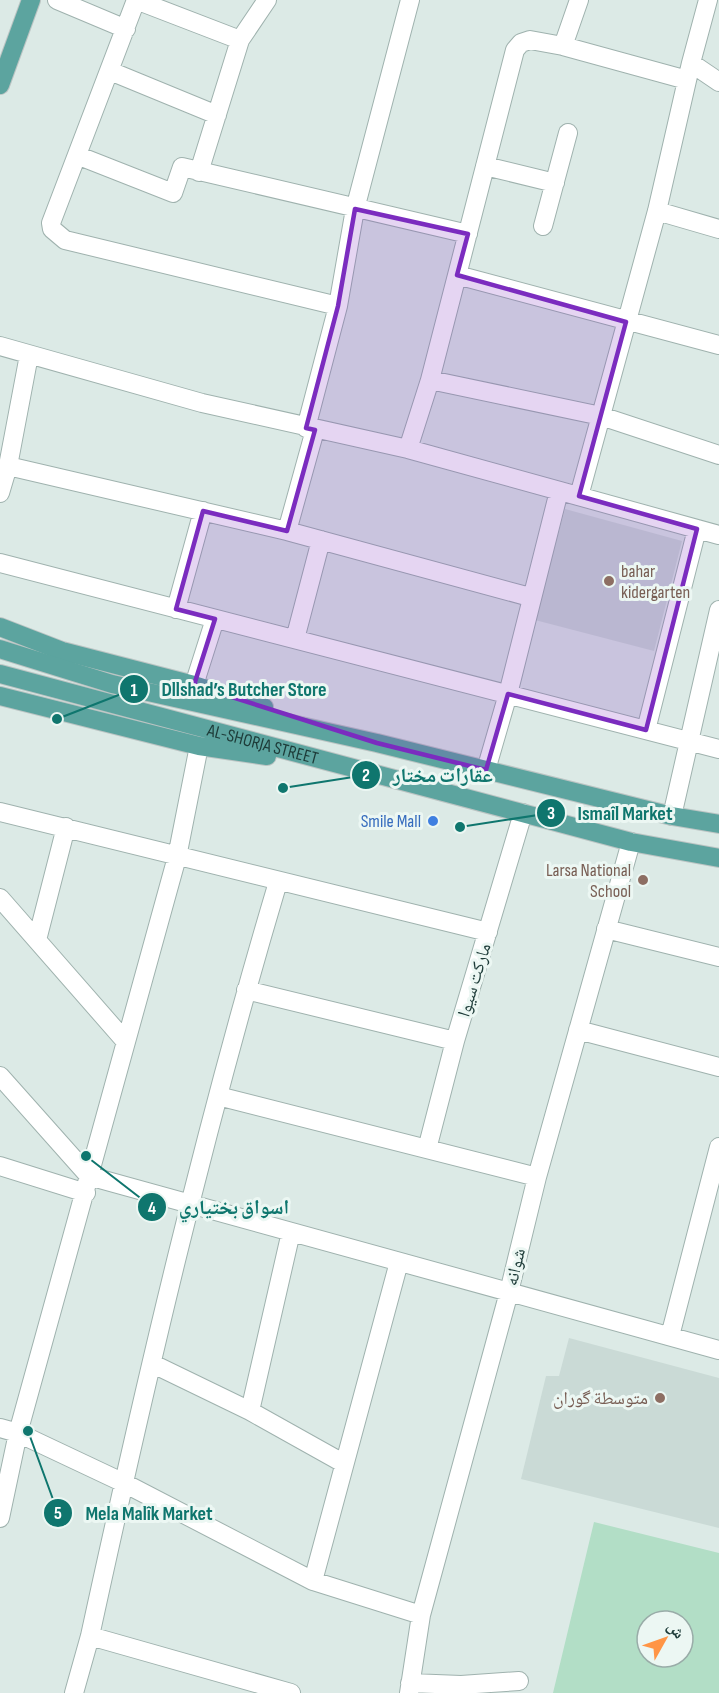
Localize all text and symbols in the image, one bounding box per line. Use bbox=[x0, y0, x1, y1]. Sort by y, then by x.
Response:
place label: bahar kidergarten bbox=[621, 561, 690, 603]
marker: bahar kidergarten bbox=[602, 574, 616, 588]
callout: Dllshad’s Butcher Store bbox=[119, 670, 338, 708]
text: Dllshad’s Butcher Store bbox=[161, 678, 327, 702]
text: 1 bbox=[130, 680, 138, 701]
street label: AL-SHORJA STREET bbox=[204, 719, 320, 769]
callout: عقارات مختار bbox=[351, 756, 505, 794]
text: عقارات مختار bbox=[392, 764, 493, 788]
text: 2 bbox=[362, 765, 370, 786]
callout: Ismaîl Market bbox=[536, 794, 685, 832]
text: Ismaîl Market bbox=[578, 802, 673, 826]
text: 3 bbox=[547, 803, 555, 824]
place label: Smile Mall bbox=[361, 811, 421, 832]
marker: Smile Mall bbox=[426, 814, 440, 828]
place label: Larsa National School bbox=[546, 860, 631, 902]
marker: Larsa National School bbox=[636, 873, 650, 887]
street label: مارکت سیوا bbox=[453, 941, 496, 1019]
callout: اسواق بختياري bbox=[137, 1188, 301, 1226]
text: اسواق بختياري bbox=[179, 1196, 289, 1223]
text: 4 bbox=[148, 1198, 157, 1219]
street label: شوانە bbox=[501, 1246, 530, 1288]
place label: متوسطة گوران bbox=[553, 1388, 648, 1409]
marker: متوسطة گوران bbox=[653, 1391, 667, 1405]
callout: Mela Malîk Market bbox=[43, 1494, 225, 1532]
text: Mela Malîk Market bbox=[85, 1502, 213, 1526]
text: 5 bbox=[54, 1503, 62, 1524]
north arrow bbox=[635, 1609, 695, 1669]
text: ش bbox=[663, 1618, 688, 1643]

